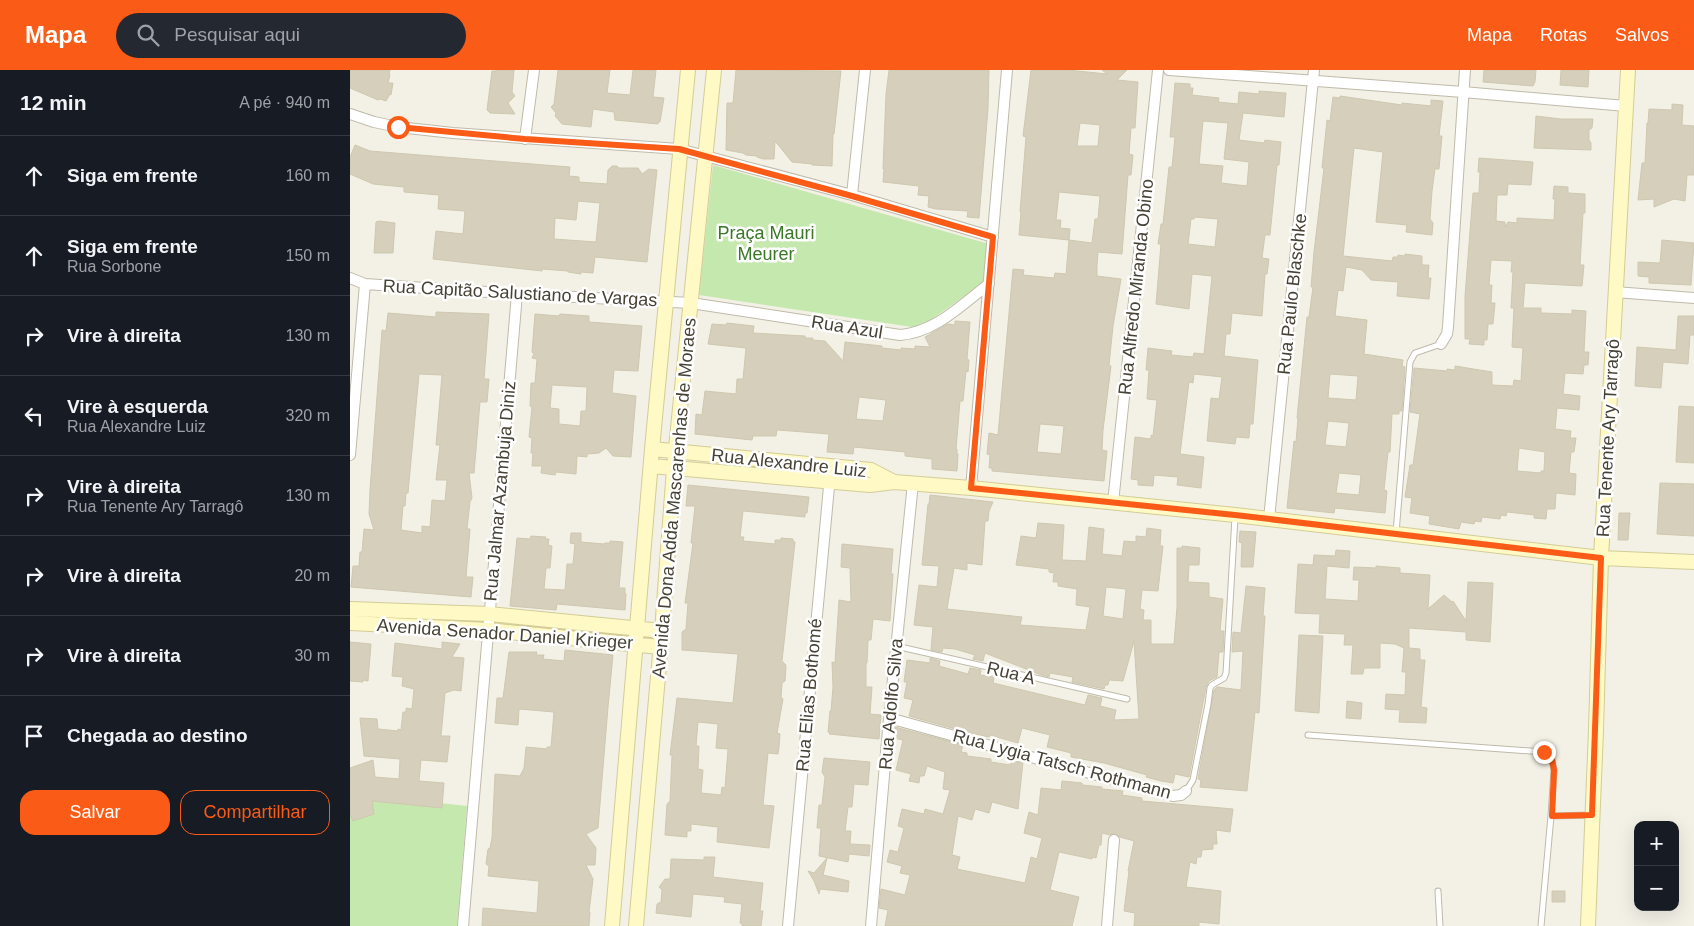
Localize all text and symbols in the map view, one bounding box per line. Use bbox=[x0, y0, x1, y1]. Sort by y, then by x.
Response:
search box bbox=[116, 13, 466, 58]
text: Mapa bbox=[25, 21, 86, 48]
icon: search bbox=[134, 21, 162, 49]
text: Pesquisar aqui bbox=[174, 24, 300, 45]
text: Mapa bbox=[1467, 25, 1512, 45]
text: Rotas bbox=[1540, 25, 1587, 45]
text: Salvos bbox=[1615, 25, 1669, 45]
text: 12 min bbox=[20, 91, 87, 114]
text: A pé · 940 m bbox=[239, 94, 330, 111]
route start bbox=[387, 116, 410, 139]
icon: ahead bbox=[20, 162, 48, 190]
text: Siga em frente bbox=[67, 165, 198, 186]
text: 160 m bbox=[286, 167, 330, 184]
street label: Rua Alfredo Miranda Obino bbox=[1115, 178, 1157, 396]
street label: Rua Paulo Blaschke bbox=[1274, 212, 1310, 376]
park label: Praça Mauri Meurer bbox=[717, 223, 815, 264]
text: Siga em frente bbox=[67, 236, 198, 257]
icon: ahead bbox=[20, 242, 48, 270]
text: 150 m bbox=[286, 247, 330, 264]
text: Rua Sorbone bbox=[67, 258, 161, 275]
street label: Rua Capitão Salustiano de Vargas bbox=[382, 276, 658, 310]
street label: Rua Azul bbox=[810, 311, 884, 343]
street label: Avenida Dona Adda Mascarenhas de Moraes bbox=[648, 317, 700, 679]
icon: right bbox=[20, 322, 48, 350]
text: Vire à direita bbox=[67, 325, 181, 346]
text: 130 m bbox=[286, 327, 330, 344]
street label: Rua Tenente Ary Tarragô bbox=[1593, 338, 1623, 538]
street label: Rua Jalmar Azambuja Diniz bbox=[480, 380, 520, 602]
text: Vire à esquerda bbox=[67, 396, 208, 417]
icon: left bbox=[20, 402, 48, 430]
text: 320 m bbox=[286, 407, 330, 424]
text: Rua Alexandre Luiz bbox=[67, 418, 206, 435]
street label: Rua Alexandre Luiz bbox=[710, 445, 868, 481]
text: Vire à direita bbox=[67, 476, 181, 497]
icon: right bbox=[20, 482, 48, 510]
text: 130 m bbox=[286, 487, 330, 504]
text: Rua Tenente Ary Tarragô bbox=[67, 498, 243, 515]
icon: right bbox=[20, 562, 48, 590]
text: Vire à direita bbox=[67, 565, 181, 586]
text: 20 m bbox=[294, 567, 330, 584]
street label: Avenida Senador Daniel Krieger bbox=[376, 615, 634, 653]
street label: Rua Elias Bothomé bbox=[792, 617, 826, 773]
street label: Rua Adolfo Silva bbox=[875, 636, 907, 771]
icon: right bbox=[20, 642, 48, 670]
text: Vire à direita bbox=[67, 645, 181, 666]
text: 30 m bbox=[294, 647, 330, 664]
street label: Rua A bbox=[985, 658, 1037, 688]
icon: arrive bbox=[20, 722, 48, 750]
text: Chegada ao destino bbox=[67, 725, 248, 746]
street label: Rua Lygia Tatsch Rothmann bbox=[951, 725, 1173, 803]
route end bbox=[1533, 741, 1556, 764]
button: Salvar bbox=[20, 790, 170, 835]
button: Compartilhar bbox=[180, 790, 330, 835]
map controls bbox=[1634, 821, 1679, 911]
button: + bbox=[1634, 821, 1679, 866]
button: − bbox=[1634, 866, 1679, 911]

